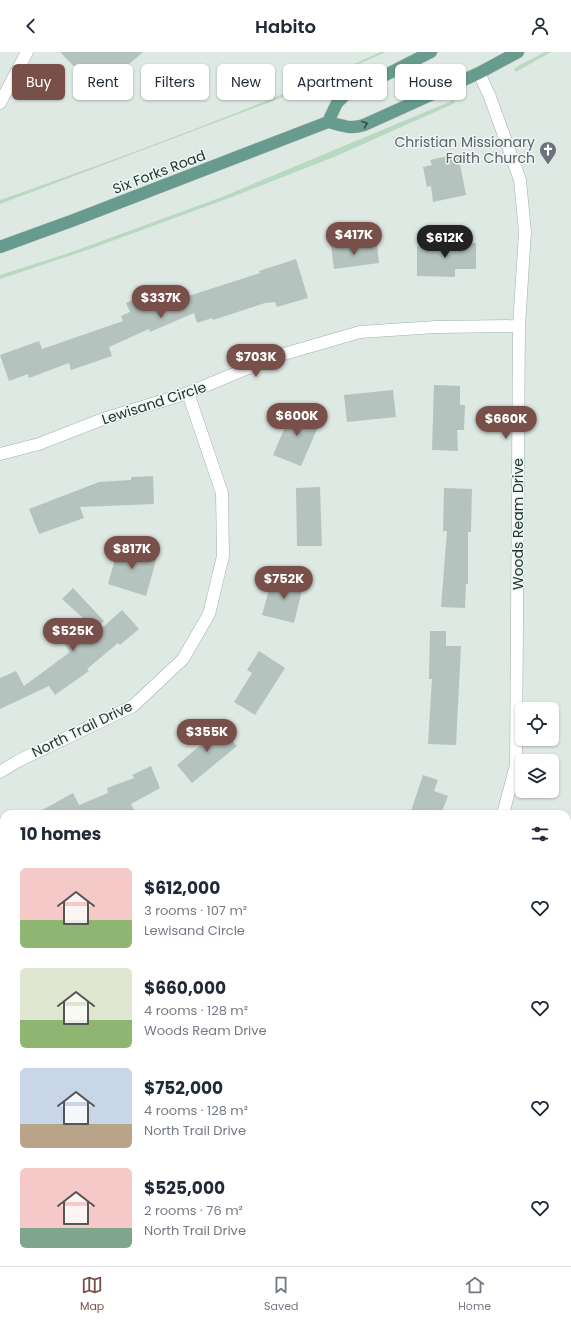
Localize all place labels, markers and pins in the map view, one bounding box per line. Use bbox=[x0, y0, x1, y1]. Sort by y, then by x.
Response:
place label: Christian Missionary Faith Church bbox=[395, 132, 535, 168]
church icon: Christian Missionary Faith Church bbox=[538, 140, 558, 165]
pin: $417K bbox=[326, 222, 382, 256]
pin: $612K bbox=[417, 225, 473, 259]
pin: $337K bbox=[133, 285, 189, 319]
pin: $703K bbox=[228, 344, 284, 378]
pin: $600K bbox=[269, 403, 325, 437]
pin: $660K bbox=[478, 406, 534, 440]
pin: $817K bbox=[104, 536, 160, 570]
pin: $752K bbox=[256, 566, 312, 600]
pin: $525K bbox=[45, 618, 101, 652]
pin: $355K bbox=[179, 719, 235, 753]

